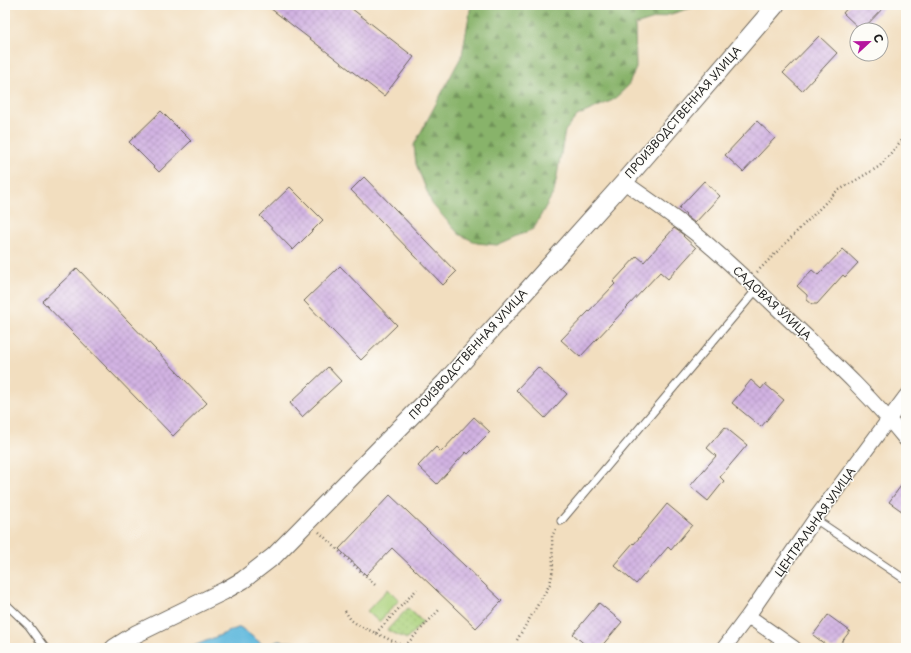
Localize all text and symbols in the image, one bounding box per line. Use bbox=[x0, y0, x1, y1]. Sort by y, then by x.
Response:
north arrow bbox=[849, 22, 889, 62]
text: С bbox=[869, 31, 888, 45]
street label: ПРОИЗВОДСТВЕННАЯ УЛИЦА bbox=[620, 41, 745, 182]
street label: САДОВАЯ УЛИЦА bbox=[729, 262, 816, 344]
street label: ПРОИЗВОДСТВЕННАЯ УЛИЦА bbox=[404, 284, 531, 423]
street label: ЦЕНТРАЛЬНАЯ УЛИЦА bbox=[770, 463, 859, 580]

